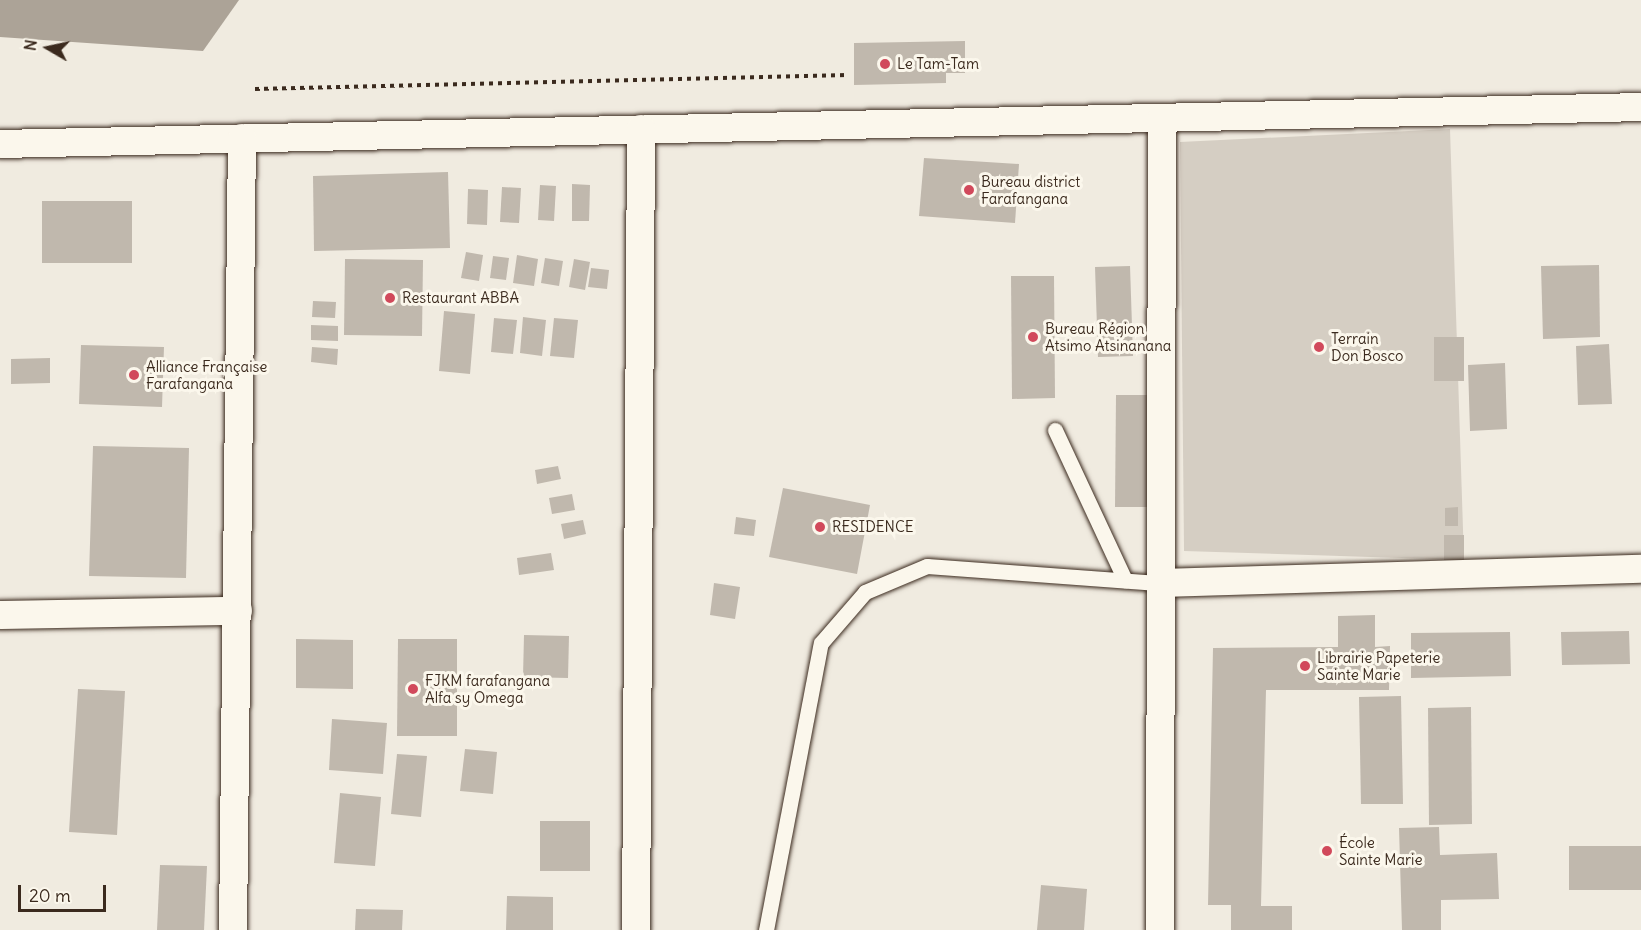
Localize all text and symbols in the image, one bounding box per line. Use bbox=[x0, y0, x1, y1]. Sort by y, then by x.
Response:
north arrow bbox=[18, 18, 78, 78]
text: N bbox=[19, 38, 41, 52]
place label: Le Tam-Tam bbox=[897, 55, 979, 73]
marker: Le Tam-Tam bbox=[878, 57, 892, 71]
place label: Bureau district Farafangana bbox=[981, 172, 1080, 207]
marker: Bureau district Farafangana bbox=[962, 183, 976, 197]
place label: Restaurant ABBA bbox=[402, 289, 519, 307]
marker: Restaurant ABBA bbox=[383, 291, 397, 305]
place label: Bureau Région Atsimo Atsinanana bbox=[1045, 319, 1171, 354]
place label: Terrain Don Bosco bbox=[1331, 329, 1403, 364]
marker: Bureau Région Atsimo Atsinanana bbox=[1026, 330, 1040, 344]
marker: Terrain Don Bosco bbox=[1312, 340, 1326, 354]
place label: Alliance Française Farafangana bbox=[146, 357, 267, 392]
marker: Alliance Française Farafangana bbox=[127, 368, 141, 382]
place label: RESIDENCE bbox=[832, 518, 914, 536]
marker: RESIDENCE bbox=[813, 520, 827, 534]
place label: Librairie Papeterie Sainte Marie bbox=[1317, 648, 1440, 683]
marker: Librairie Papeterie Sainte Marie bbox=[1298, 659, 1312, 673]
place label: FJKM farafangana Alfa sy Omega bbox=[425, 671, 550, 706]
marker: FJKM farafangana Alfa sy Omega bbox=[406, 682, 420, 696]
place label: École Sainte Marie bbox=[1339, 833, 1423, 868]
marker: École Sainte Marie bbox=[1320, 844, 1334, 858]
scale bar bbox=[21, 873, 110, 911]
text: 20 m bbox=[29, 884, 71, 907]

